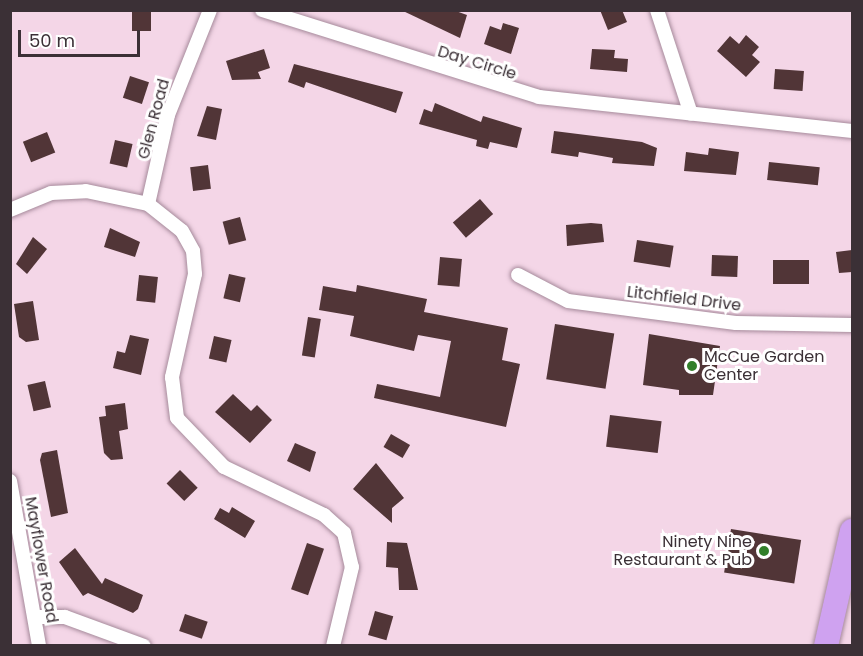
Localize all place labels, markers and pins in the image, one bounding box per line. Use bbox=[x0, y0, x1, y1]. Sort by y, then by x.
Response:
place label: McCue Garden Center bbox=[704, 347, 824, 385]
marker: McCue Garden Center bbox=[685, 359, 699, 373]
place label: Ninety Nine Restaurant & Pub bbox=[614, 532, 752, 570]
marker: Ninety Nine Restaurant & Pub bbox=[757, 544, 771, 558]

